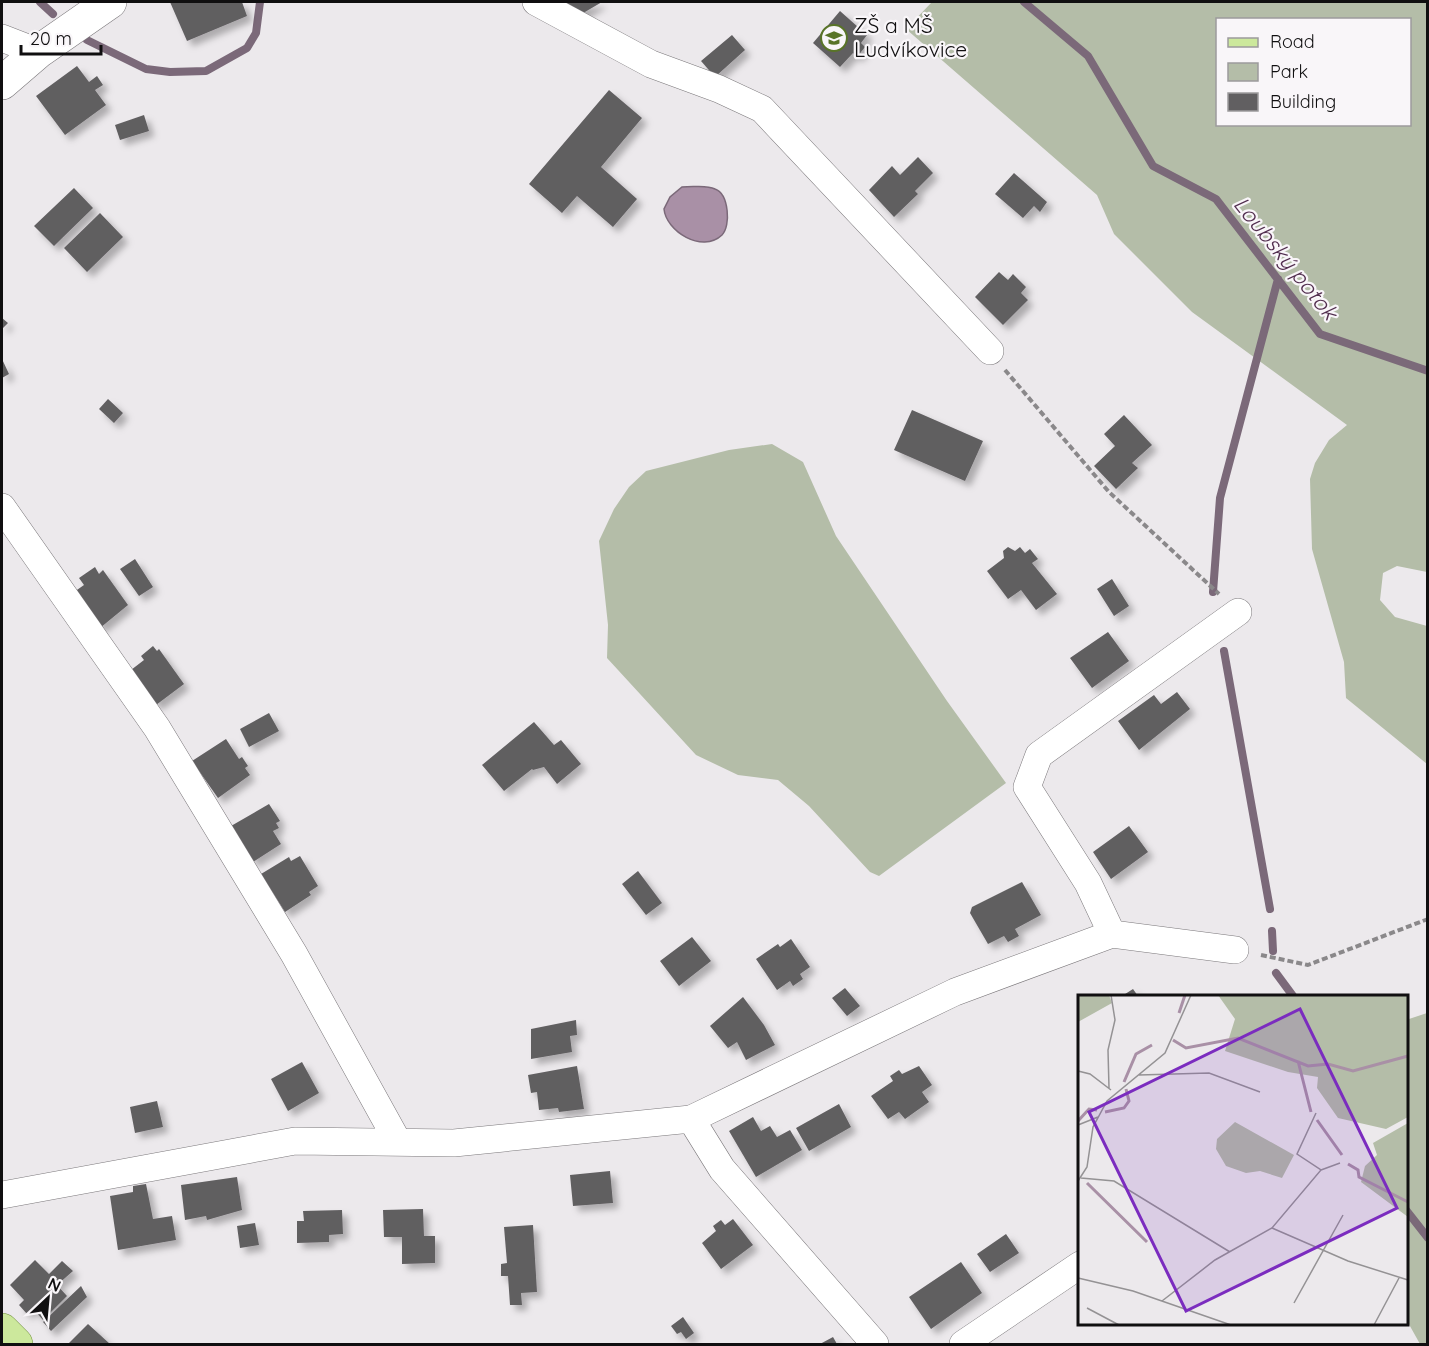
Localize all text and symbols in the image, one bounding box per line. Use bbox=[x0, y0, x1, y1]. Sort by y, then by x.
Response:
place label: ZŠ a MŠ Ludvíkovice bbox=[854, 12, 967, 62]
scale bar bbox=[21, 18, 100, 56]
legend bbox=[1216, 18, 1411, 126]
school or university icon: ZŠ a MŠ Ludvíkovice bbox=[819, 23, 849, 53]
text: 20 m bbox=[30, 27, 72, 50]
text: Road bbox=[1270, 30, 1315, 53]
text: Park bbox=[1270, 60, 1308, 83]
text: Building bbox=[1270, 90, 1336, 113]
water label: Loubský potok bbox=[1228, 191, 1346, 327]
inset map bbox=[1078, 995, 1408, 1325]
north arrow bbox=[18, 1268, 78, 1328]
text: N bbox=[45, 1273, 64, 1296]

